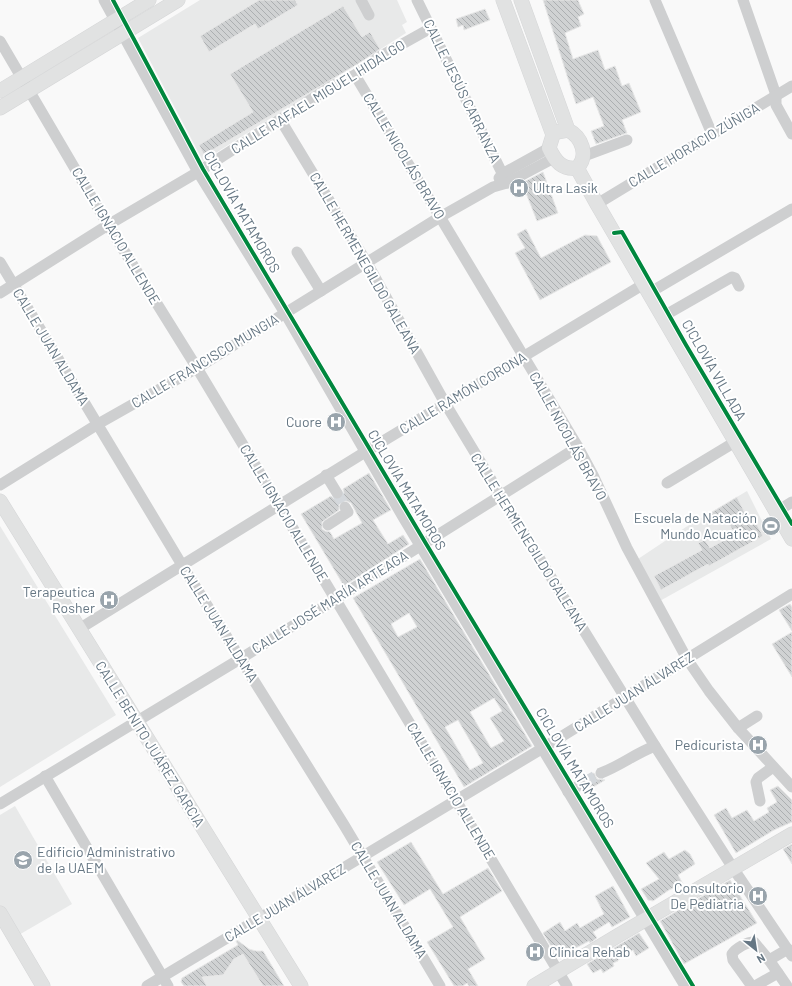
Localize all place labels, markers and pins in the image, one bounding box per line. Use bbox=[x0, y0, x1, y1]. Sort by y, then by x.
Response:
hospital icon: Ultra Lasik bbox=[508, 177, 530, 199]
place label: Ultra Lasik bbox=[533, 179, 598, 196]
hospital icon: Cuore bbox=[325, 411, 347, 433]
place label: Cuore bbox=[286, 413, 322, 430]
place label: Escuela de Natación Mundo Acuatico bbox=[634, 509, 757, 542]
sports icon: Escuela de Natación Mundo Acuatico bbox=[760, 515, 782, 537]
place label: Terapeutica Rosher bbox=[23, 583, 95, 616]
hospital icon: Terapeutica Rosher bbox=[98, 589, 120, 611]
hospital icon: Pedicurista bbox=[747, 734, 769, 756]
place label: Pedicurista bbox=[675, 736, 744, 753]
place label: Edificio Administrativo de la UAEM bbox=[37, 843, 175, 876]
school or university icon: Edificio Administrativo de la UAEM bbox=[12, 849, 34, 871]
place label: Consultorio De Pediatria bbox=[670, 879, 744, 912]
hospital icon: Consultorio De Pediatria bbox=[747, 885, 769, 907]
hospital icon: Clínica Rehab bbox=[524, 941, 546, 963]
place label: Clínica Rehab bbox=[549, 943, 630, 960]

